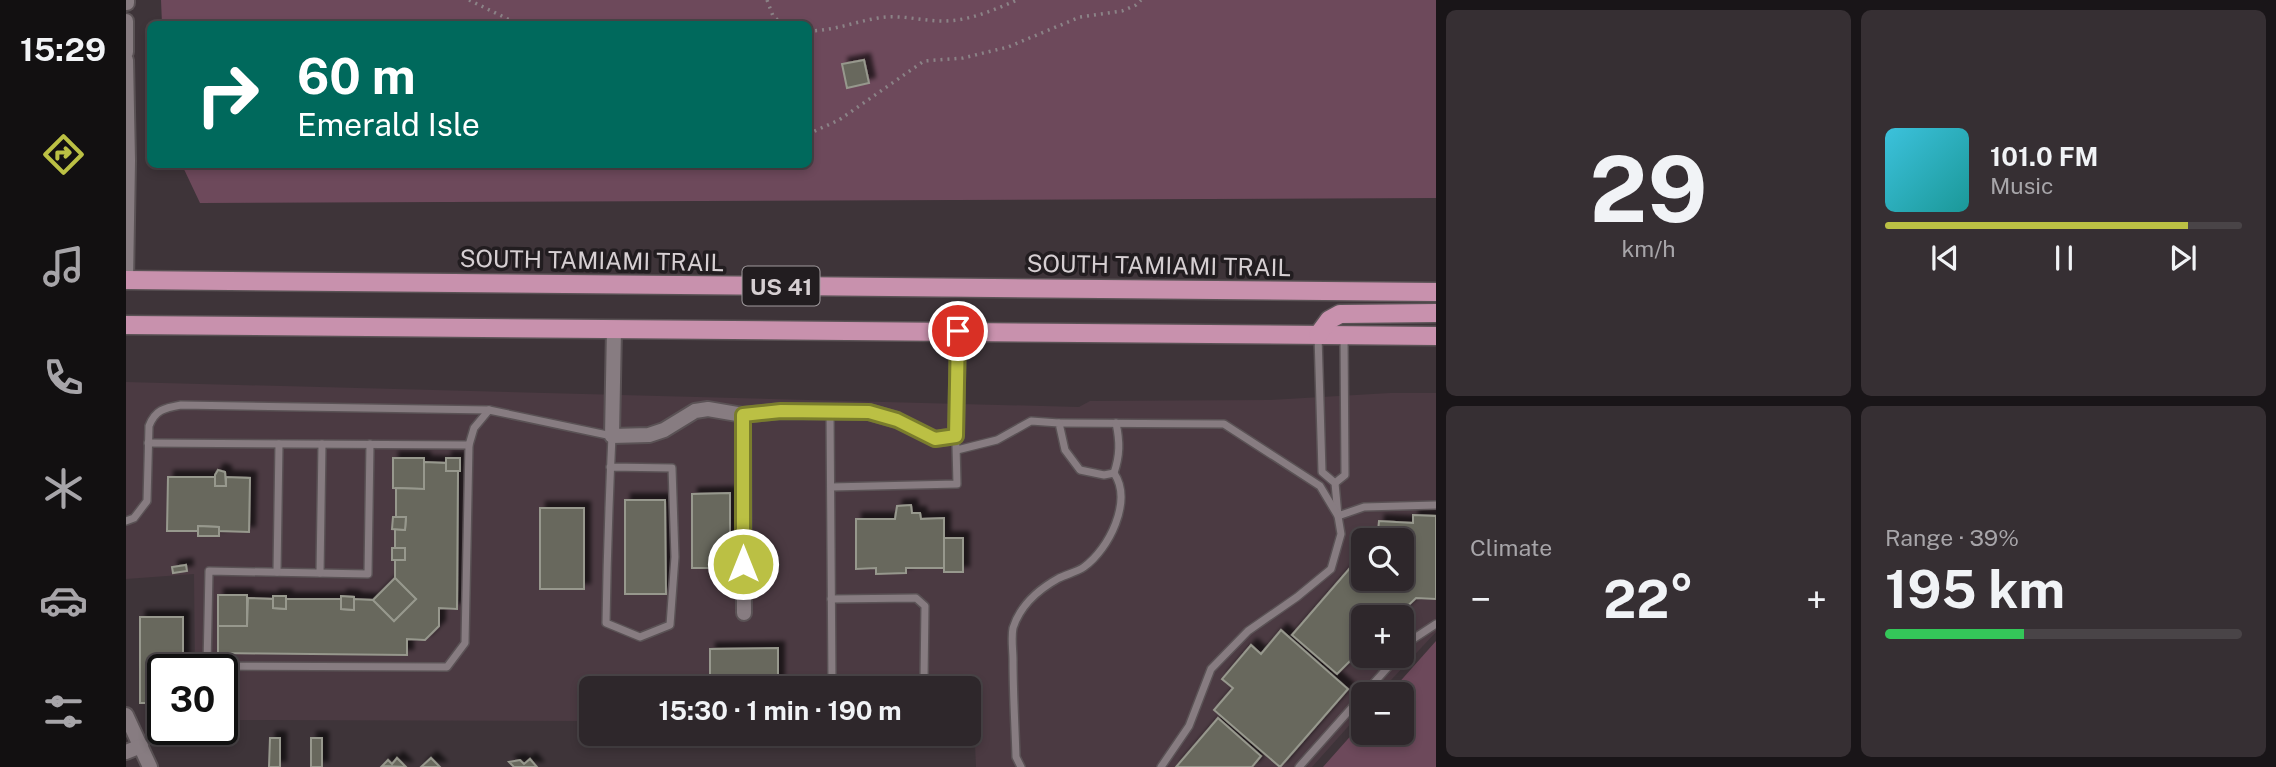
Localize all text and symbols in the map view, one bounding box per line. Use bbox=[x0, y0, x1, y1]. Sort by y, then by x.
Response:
text: 15:29 bbox=[20, 31, 106, 68]
text: 60 m bbox=[297, 47, 416, 105]
icon: right bbox=[182, 49, 273, 140]
text: Emerald Isle bbox=[297, 106, 480, 143]
icon: directions bbox=[39, 130, 88, 179]
text: 29 bbox=[1590, 136, 1707, 242]
text: 101.0 FM bbox=[1990, 141, 2098, 172]
text: Music bbox=[1990, 172, 2054, 199]
text: km/h bbox=[1621, 235, 1676, 262]
icon: previous bbox=[1926, 239, 1964, 277]
icon: pause bbox=[2045, 239, 2083, 277]
icon: next bbox=[2164, 239, 2202, 277]
icon: music bbox=[39, 242, 88, 291]
street label: SOUTH TAMIAMI TRAIL bbox=[459, 244, 725, 276]
street label: SOUTH TAMIAMI TRAIL bbox=[1026, 249, 1292, 281]
road number: US 41 bbox=[742, 266, 820, 306]
pin bbox=[928, 301, 988, 361]
icon: arrive bbox=[939, 312, 977, 350]
icon: phone bbox=[39, 353, 88, 402]
icon: climate bbox=[39, 464, 88, 513]
text: Range · 39% bbox=[1885, 524, 2019, 551]
position arrow bbox=[706, 527, 780, 601]
map controls bbox=[1351, 528, 1414, 745]
button: search bbox=[1351, 528, 1414, 591]
text: Climate bbox=[1470, 534, 1552, 561]
text: 195 km bbox=[1885, 559, 2065, 620]
text: 22° bbox=[1603, 569, 1694, 630]
icon: car bbox=[39, 576, 88, 625]
text: − bbox=[1470, 577, 1491, 622]
text: + bbox=[1806, 577, 1827, 622]
button: + bbox=[1351, 605, 1414, 668]
speed limit sign: 30 bbox=[147, 654, 238, 745]
button: − bbox=[1351, 682, 1414, 745]
icon: filters bbox=[39, 687, 88, 736]
text: 15:30 · 1 min · 190 m bbox=[658, 695, 902, 726]

